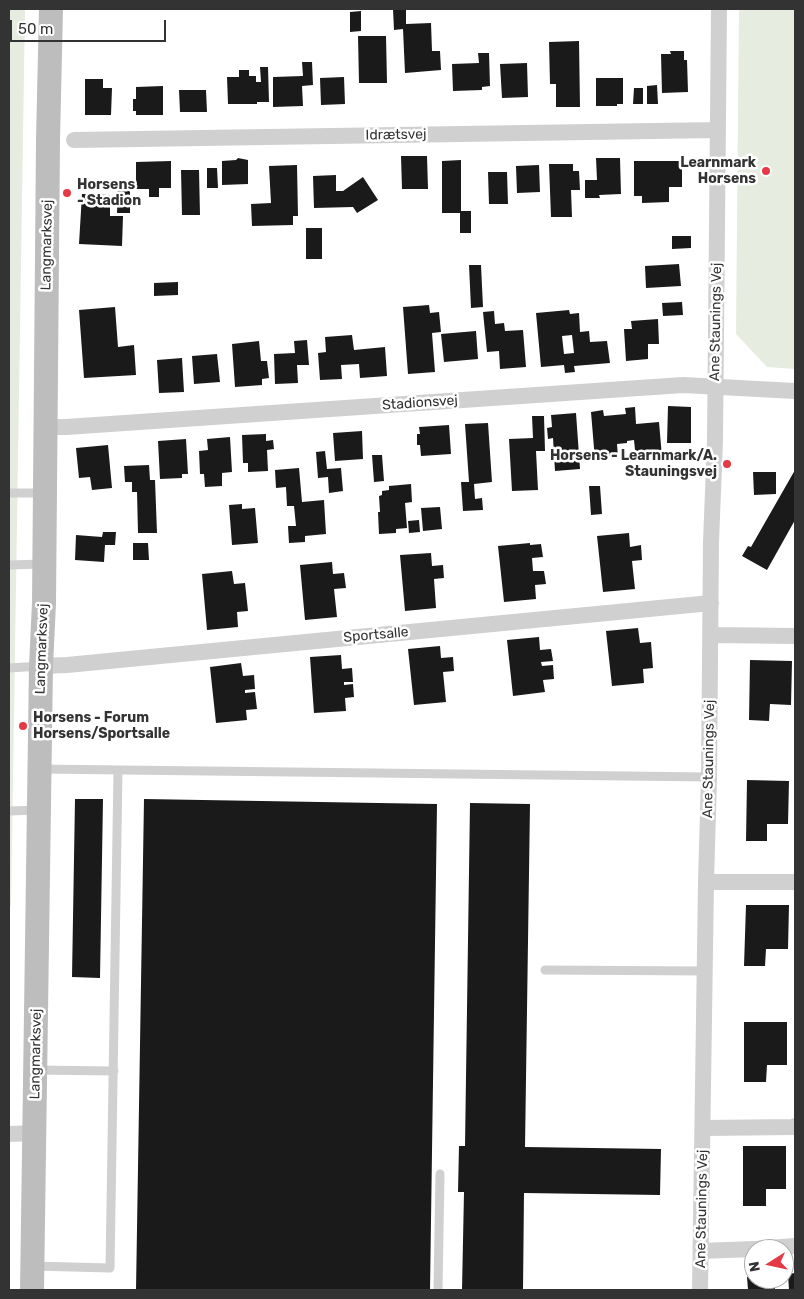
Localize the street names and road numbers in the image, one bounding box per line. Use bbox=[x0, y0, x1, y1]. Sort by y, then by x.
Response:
street label: Idrætsvej bbox=[365, 126, 427, 144]
street label: Langmarksvej bbox=[38, 199, 56, 291]
street label: Ane Staunings Vej bbox=[707, 263, 725, 381]
street label: Stadionsvej bbox=[382, 392, 458, 414]
street label: Langmarksvej bbox=[32, 603, 52, 695]
street label: Sportsalle bbox=[343, 624, 409, 646]
street label: Ane Staunings Vej bbox=[700, 700, 718, 818]
street label: Langmarksvej bbox=[27, 1008, 45, 1100]
street label: Ane Staunings Vej bbox=[693, 1150, 711, 1268]

